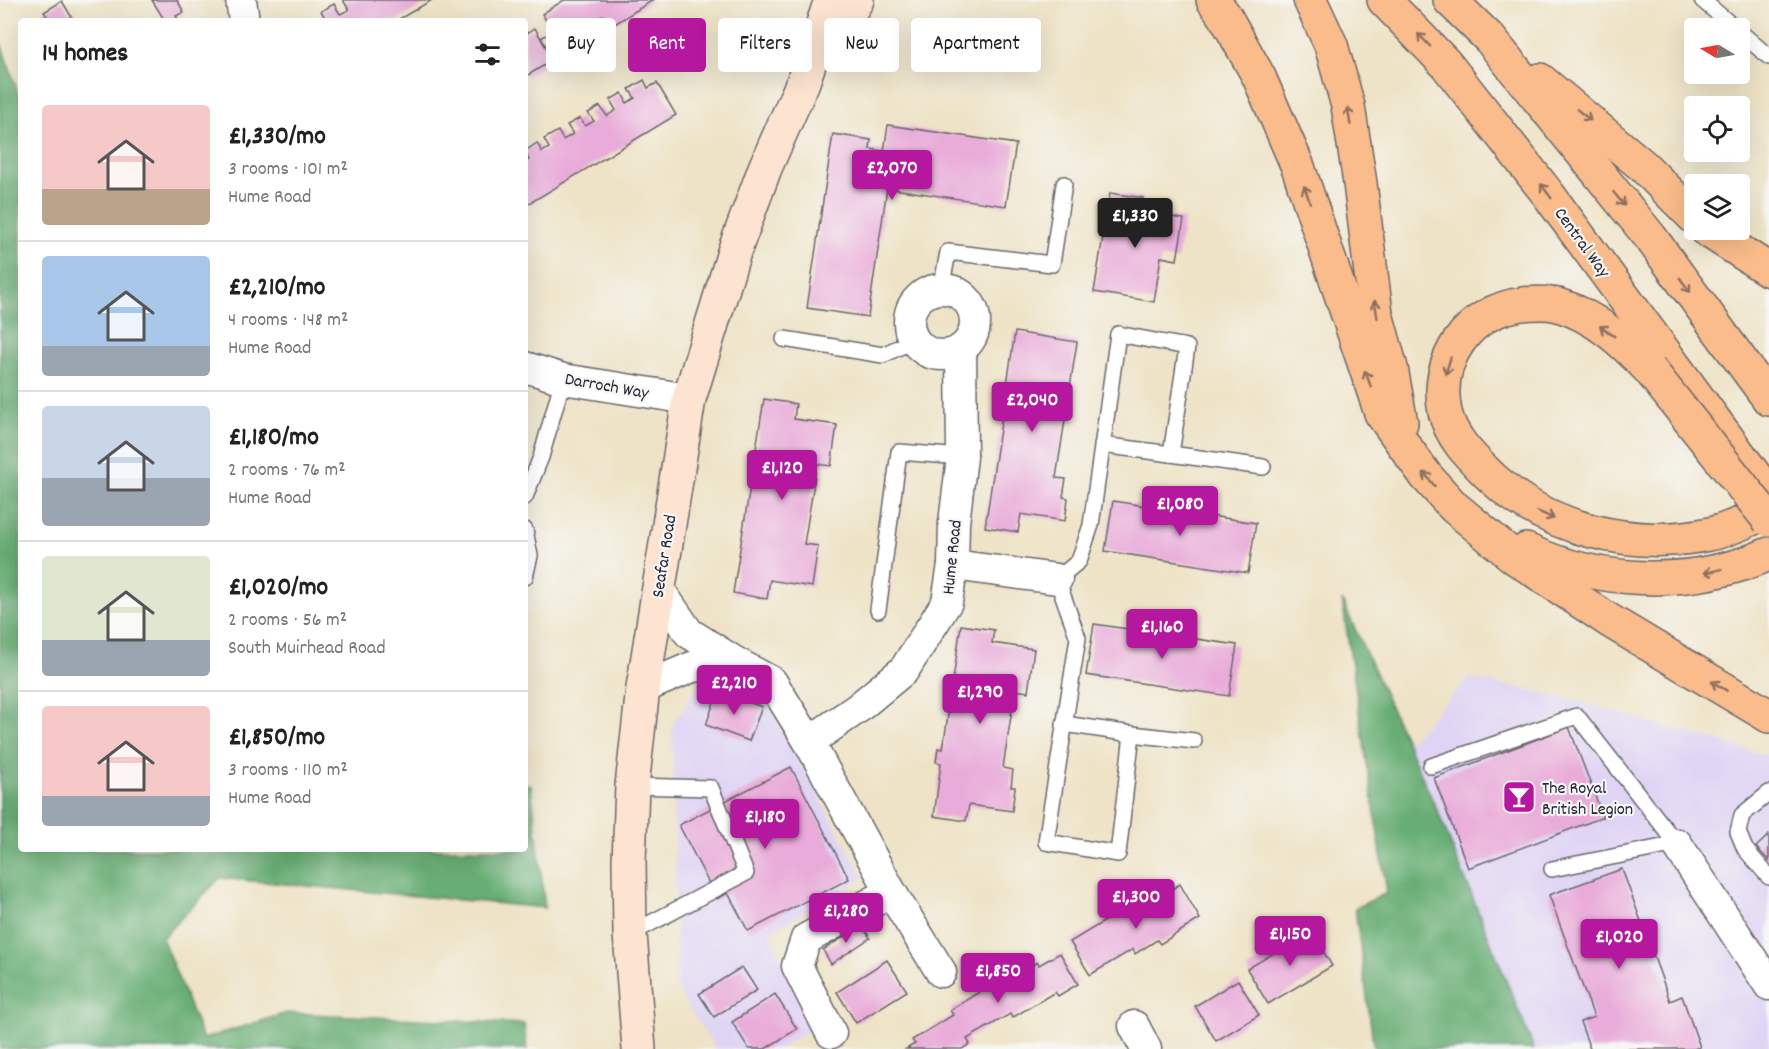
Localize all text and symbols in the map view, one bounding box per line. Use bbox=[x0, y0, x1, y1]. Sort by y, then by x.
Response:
chip: Buy bbox=[546, 18, 616, 72]
chip: Rent bbox=[628, 18, 706, 72]
chip: Filters bbox=[718, 18, 812, 72]
chip: New bbox=[824, 18, 899, 72]
chip: Apartment bbox=[911, 18, 1041, 72]
north arrow bbox=[1684, 18, 1750, 84]
map controls bbox=[1684, 18, 1750, 240]
one-way arrow bbox=[1417, 33, 1431, 48]
text: 14 homes bbox=[42, 36, 128, 73]
icon: filters bbox=[471, 38, 504, 71]
button: locate bbox=[1684, 96, 1750, 162]
one-way arrow bbox=[1344, 107, 1355, 126]
one-way arrow bbox=[1576, 109, 1592, 122]
text: £1,330/mo bbox=[228, 119, 326, 156]
icon: home bbox=[90, 129, 162, 201]
pin: £2,070 bbox=[843, 150, 941, 201]
text: £2,070 bbox=[866, 155, 918, 183]
text: 3 rooms · 101 m² bbox=[228, 156, 348, 184]
button: layers bbox=[1684, 174, 1750, 240]
text: Hume Road bbox=[228, 184, 311, 212]
one-way arrow bbox=[1540, 184, 1552, 200]
one-way arrow bbox=[1301, 185, 1312, 204]
one-way arrow bbox=[1613, 191, 1626, 207]
pin: £1,330 bbox=[1086, 198, 1184, 249]
text: £1,330 bbox=[1112, 203, 1158, 231]
street label: Central Way bbox=[1547, 203, 1615, 284]
text: £2,210/mo bbox=[228, 270, 325, 307]
one-way arrow bbox=[1679, 276, 1692, 292]
icon: home bbox=[90, 280, 162, 352]
one-way arrow bbox=[1371, 300, 1382, 320]
text: 4 rooms · 148 m² bbox=[228, 307, 348, 335]
one-way arrow bbox=[1599, 325, 1615, 337]
text: Hume Road bbox=[228, 335, 311, 363]
one-way arrow bbox=[1442, 356, 1453, 375]
street label: Darroch Way bbox=[563, 368, 651, 407]
one-way arrow bbox=[1362, 370, 1373, 389]
pin: £2,040 bbox=[983, 382, 1081, 433]
text: £2,040 bbox=[1006, 387, 1058, 415]
text: £1,180/mo bbox=[228, 420, 319, 457]
icon: home bbox=[90, 430, 162, 502]
pin: £1,120 bbox=[733, 450, 831, 501]
text: £1,120 bbox=[761, 455, 803, 483]
text: 2 rooms · 76 m² bbox=[228, 457, 346, 485]
one-way arrow bbox=[1422, 471, 1435, 487]
text: Hume Road bbox=[228, 485, 311, 513]
pin: £1,080 bbox=[1131, 486, 1229, 537]
text: £1,080 bbox=[1156, 491, 1204, 519]
one-way arrow bbox=[1537, 509, 1555, 521]
street label: Seafar Road bbox=[647, 513, 684, 600]
street label: Hume Road bbox=[937, 519, 970, 596]
one-way arrow bbox=[1704, 566, 1724, 577]
text: £1,020/mo bbox=[228, 570, 328, 607]
icon: home bbox=[90, 580, 162, 652]
text: 2 rooms · 56 m² bbox=[228, 607, 347, 635]
pin: £1,160 bbox=[1113, 609, 1211, 660]
text: £1,160 bbox=[1140, 614, 1184, 642]
text: South Muirhead Road bbox=[228, 635, 386, 663]
pin: £2,210 bbox=[685, 665, 783, 716]
text: £2,210 bbox=[711, 670, 757, 698]
pin: £1,290 bbox=[931, 674, 1029, 725]
text: £1,290 bbox=[957, 679, 1003, 707]
one-way arrow bbox=[1711, 679, 1728, 691]
text: £1,850/mo bbox=[228, 720, 325, 757]
icon: home bbox=[90, 730, 162, 802]
text: 3 rooms · 110 m² bbox=[228, 757, 348, 785]
place label: The Royal British Legion bbox=[1542, 777, 1633, 823]
bar icon: The Royal British Legion bbox=[1501, 779, 1537, 815]
text: Hume Road bbox=[228, 785, 311, 813]
pin: £1,180 bbox=[716, 799, 814, 850]
text: £1,180 bbox=[744, 804, 786, 832]
pin: £1,300 bbox=[1087, 879, 1185, 930]
text: £1,300 bbox=[1112, 884, 1160, 912]
pin: £1,280 bbox=[797, 893, 895, 944]
text: £1,280 bbox=[823, 898, 869, 926]
pin: £1,150 bbox=[1241, 916, 1339, 967]
pin: £1,020 bbox=[1570, 919, 1668, 970]
text: £1,150 bbox=[1269, 921, 1311, 949]
text: £1,020 bbox=[1595, 924, 1643, 952]
pin: £1,850 bbox=[949, 953, 1047, 1004]
text: £1,850 bbox=[975, 958, 1021, 986]

